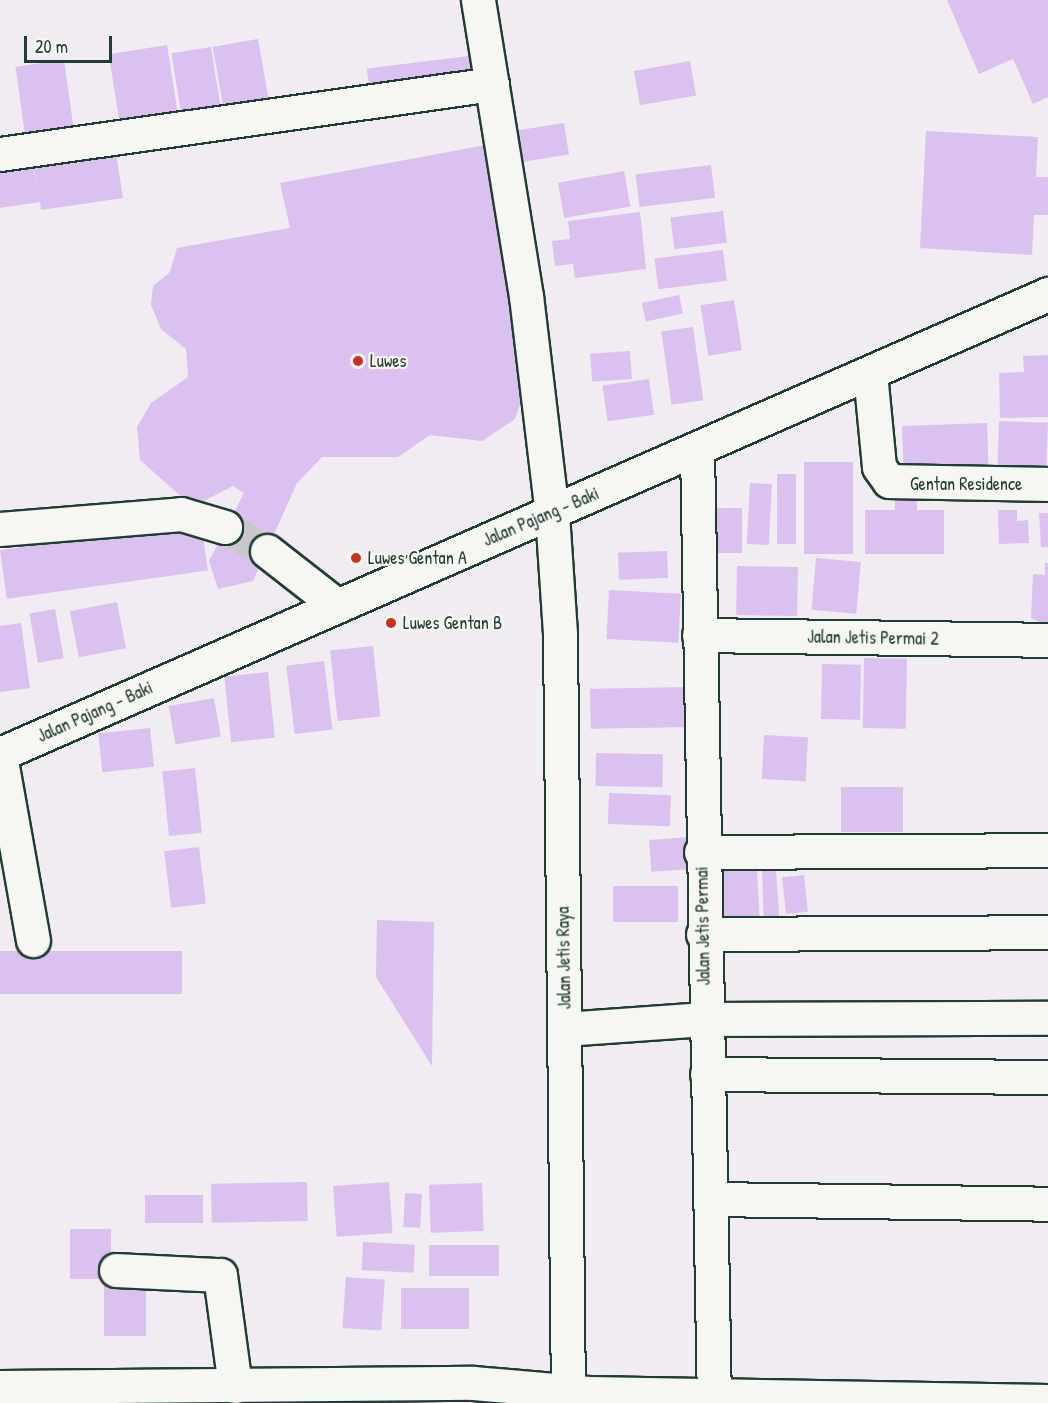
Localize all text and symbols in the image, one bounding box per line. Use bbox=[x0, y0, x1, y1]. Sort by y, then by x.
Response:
scale bar bbox=[27, 24, 116, 62]
text: 20 m bbox=[35, 34, 68, 59]
place label: Luwes bbox=[370, 350, 406, 372]
marker: Luwes bbox=[351, 354, 365, 368]
street label: Gentan Residence bbox=[910, 473, 1022, 495]
street label: Jalan Pajang - Baki bbox=[480, 483, 602, 551]
place label: Luwes Gentan A bbox=[368, 547, 467, 569]
marker: Luwes Gentan A bbox=[349, 551, 363, 565]
place label: Luwes Gentan B bbox=[403, 612, 502, 634]
marker: Luwes Gentan B bbox=[384, 616, 398, 630]
street label: Jalan Jetis Permai 2 bbox=[807, 626, 939, 650]
street label: Jalan Pajang - Baki bbox=[34, 677, 156, 747]
street label: Jalan Jetis Permai bbox=[691, 866, 715, 986]
street label: Jalan Jetis Raya bbox=[552, 906, 576, 1010]

